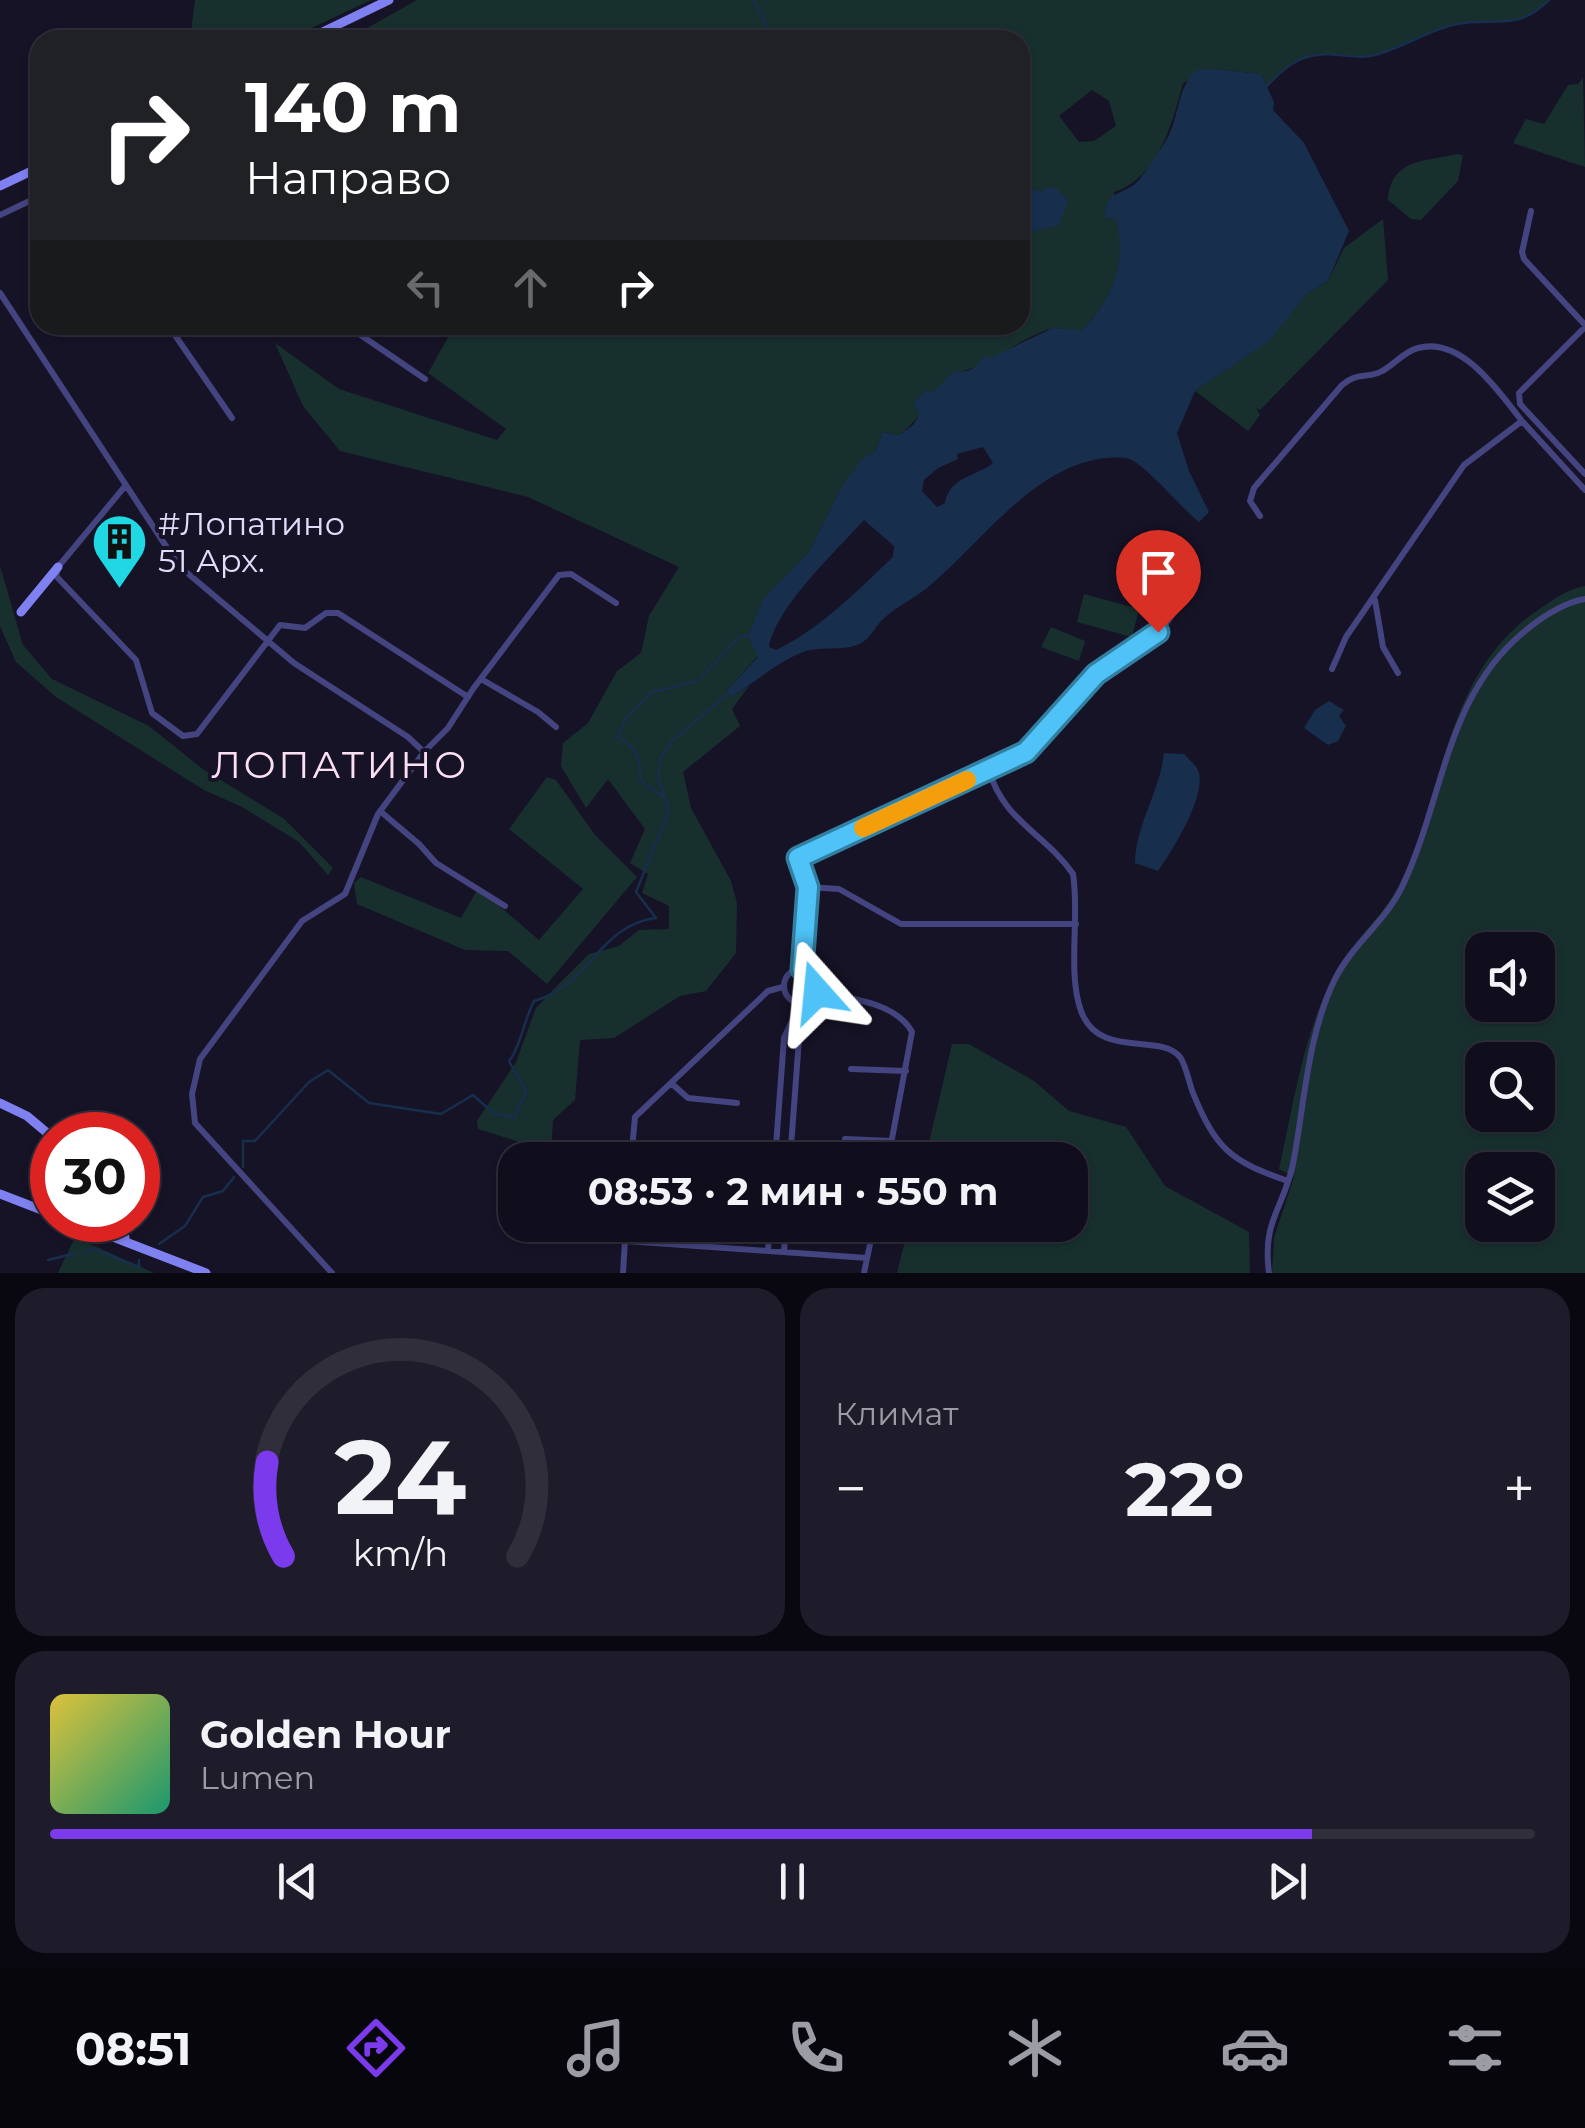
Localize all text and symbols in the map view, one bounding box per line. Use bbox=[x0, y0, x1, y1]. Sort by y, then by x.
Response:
text: 140 m bbox=[245, 64, 461, 150]
icon: right bbox=[80, 70, 210, 200]
text: Направо bbox=[245, 150, 451, 205]
icon: left bbox=[398, 260, 453, 315]
icon: ahead bbox=[503, 260, 558, 315]
icon: right bbox=[608, 260, 663, 315]
place label: #Лопатино 51 Арх. bbox=[158, 504, 345, 580]
building icon: #Лопатино 51 Арх. bbox=[89, 512, 149, 591]
pin bbox=[1116, 530, 1201, 633]
icon: arrive bbox=[1131, 545, 1186, 600]
district label: ЛОПАТИНО bbox=[211, 741, 469, 788]
map controls bbox=[1465, 932, 1555, 1242]
button: sound bbox=[1465, 932, 1555, 1022]
position arrow bbox=[765, 940, 869, 1044]
button: search bbox=[1465, 1042, 1555, 1132]
speed limit sign: 30 bbox=[30, 1112, 160, 1242]
button: layers bbox=[1465, 1152, 1555, 1242]
text: 08:53 · 2 мин · 550 m bbox=[588, 1168, 998, 1215]
text: Климат bbox=[835, 1394, 958, 1433]
text: 24 bbox=[334, 1413, 466, 1540]
text: 22° bbox=[1125, 1443, 1245, 1535]
text: − bbox=[835, 1455, 867, 1522]
text: + bbox=[1503, 1455, 1535, 1522]
text: km/h bbox=[352, 1531, 448, 1575]
text: Golden Hour bbox=[200, 1711, 451, 1758]
text: Lumen bbox=[200, 1758, 315, 1797]
icon: previous bbox=[270, 1854, 325, 1909]
icon: pause bbox=[765, 1854, 820, 1909]
icon: next bbox=[1260, 1854, 1315, 1909]
icon: directions bbox=[341, 2013, 411, 2083]
icon: music bbox=[561, 2013, 631, 2083]
icon: phone bbox=[781, 2013, 851, 2083]
icon: climate bbox=[1000, 2013, 1070, 2083]
icon: car bbox=[1220, 2013, 1290, 2083]
icon: filters bbox=[1440, 2013, 1510, 2083]
text: 08:51 bbox=[75, 2021, 191, 2076]

